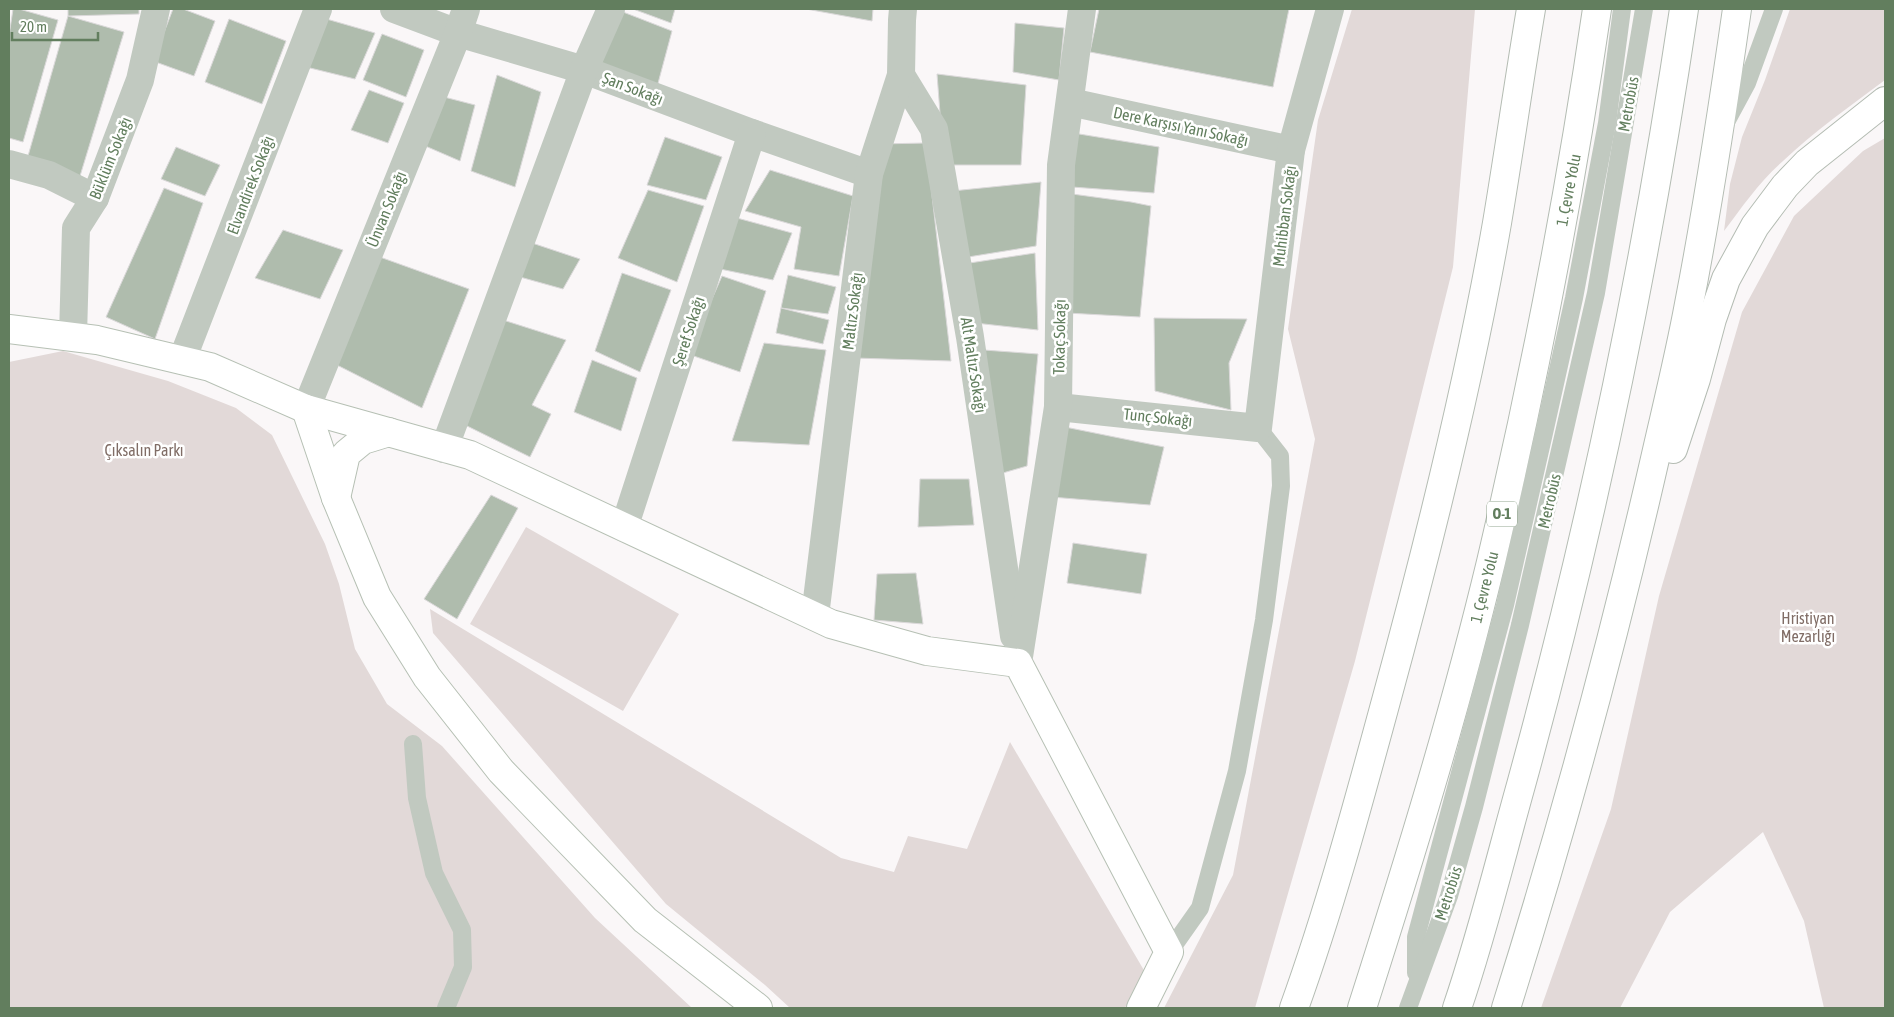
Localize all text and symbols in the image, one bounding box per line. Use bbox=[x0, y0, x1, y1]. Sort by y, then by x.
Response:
scale bar bbox=[12, 10, 99, 42]
text: 20 m bbox=[20, 18, 47, 35]
street label: Şan Sokağı bbox=[600, 68, 666, 109]
street label: Metrobüs bbox=[1614, 75, 1642, 133]
street label: Dere Karşısı Yanı Sokağı bbox=[1112, 103, 1250, 150]
street label: Büklüm Sokağı bbox=[85, 114, 136, 202]
street label: Elvandirek Sokağı bbox=[223, 133, 278, 237]
street label: 1. Çevre Yolu bbox=[1552, 152, 1585, 228]
street label: Muhibban Sokağı bbox=[1269, 164, 1300, 268]
street label: Ünvan Sokağı bbox=[363, 168, 410, 250]
street label: Maltız Sokağı bbox=[838, 271, 867, 351]
street label: Şeref Sokağı bbox=[668, 294, 709, 368]
street label: Tokaç Sokağı bbox=[1049, 299, 1070, 375]
street label: Alt Maltız Sokağı bbox=[957, 316, 990, 414]
street label: Tunç Sokağı bbox=[1123, 404, 1193, 431]
park label: Çıksalın Parkı bbox=[105, 441, 183, 460]
street label: Metrobüs bbox=[1534, 471, 1564, 530]
road number: O-1 bbox=[1487, 502, 1517, 526]
street label: 1. Çevre Yolu bbox=[1466, 549, 1503, 625]
park label: Hristiyan Mezarlığı bbox=[1781, 609, 1835, 646]
street label: Metrobüs bbox=[1431, 863, 1465, 922]

